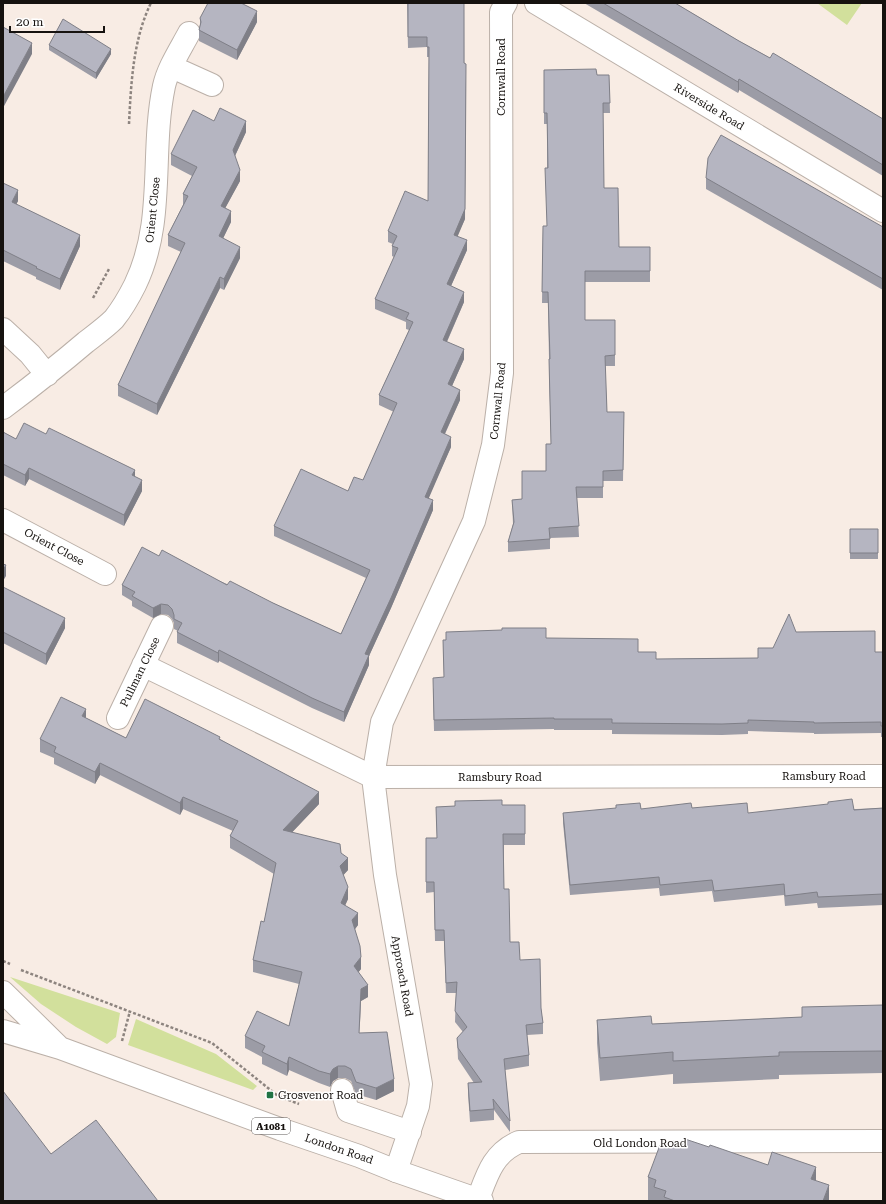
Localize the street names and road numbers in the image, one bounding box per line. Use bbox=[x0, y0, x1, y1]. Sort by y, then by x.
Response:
street label: Cornwall Road bbox=[495, 38, 508, 116]
street label: Riverside Road bbox=[672, 81, 746, 133]
street label: Orient Close bbox=[143, 176, 163, 244]
street label: Cornwall Road bbox=[487, 362, 509, 440]
street label: Orient Close bbox=[22, 526, 86, 568]
street label: Pullman Close bbox=[117, 635, 163, 709]
street label: Ramsbury Road bbox=[782, 770, 866, 783]
street label: Ramsbury Road bbox=[458, 771, 542, 784]
street label: Approach Road bbox=[388, 934, 416, 1018]
road number: A1081 bbox=[252, 1118, 290, 1134]
street label: London Road bbox=[303, 1131, 375, 1167]
street label: Old London Road bbox=[593, 1137, 687, 1150]

